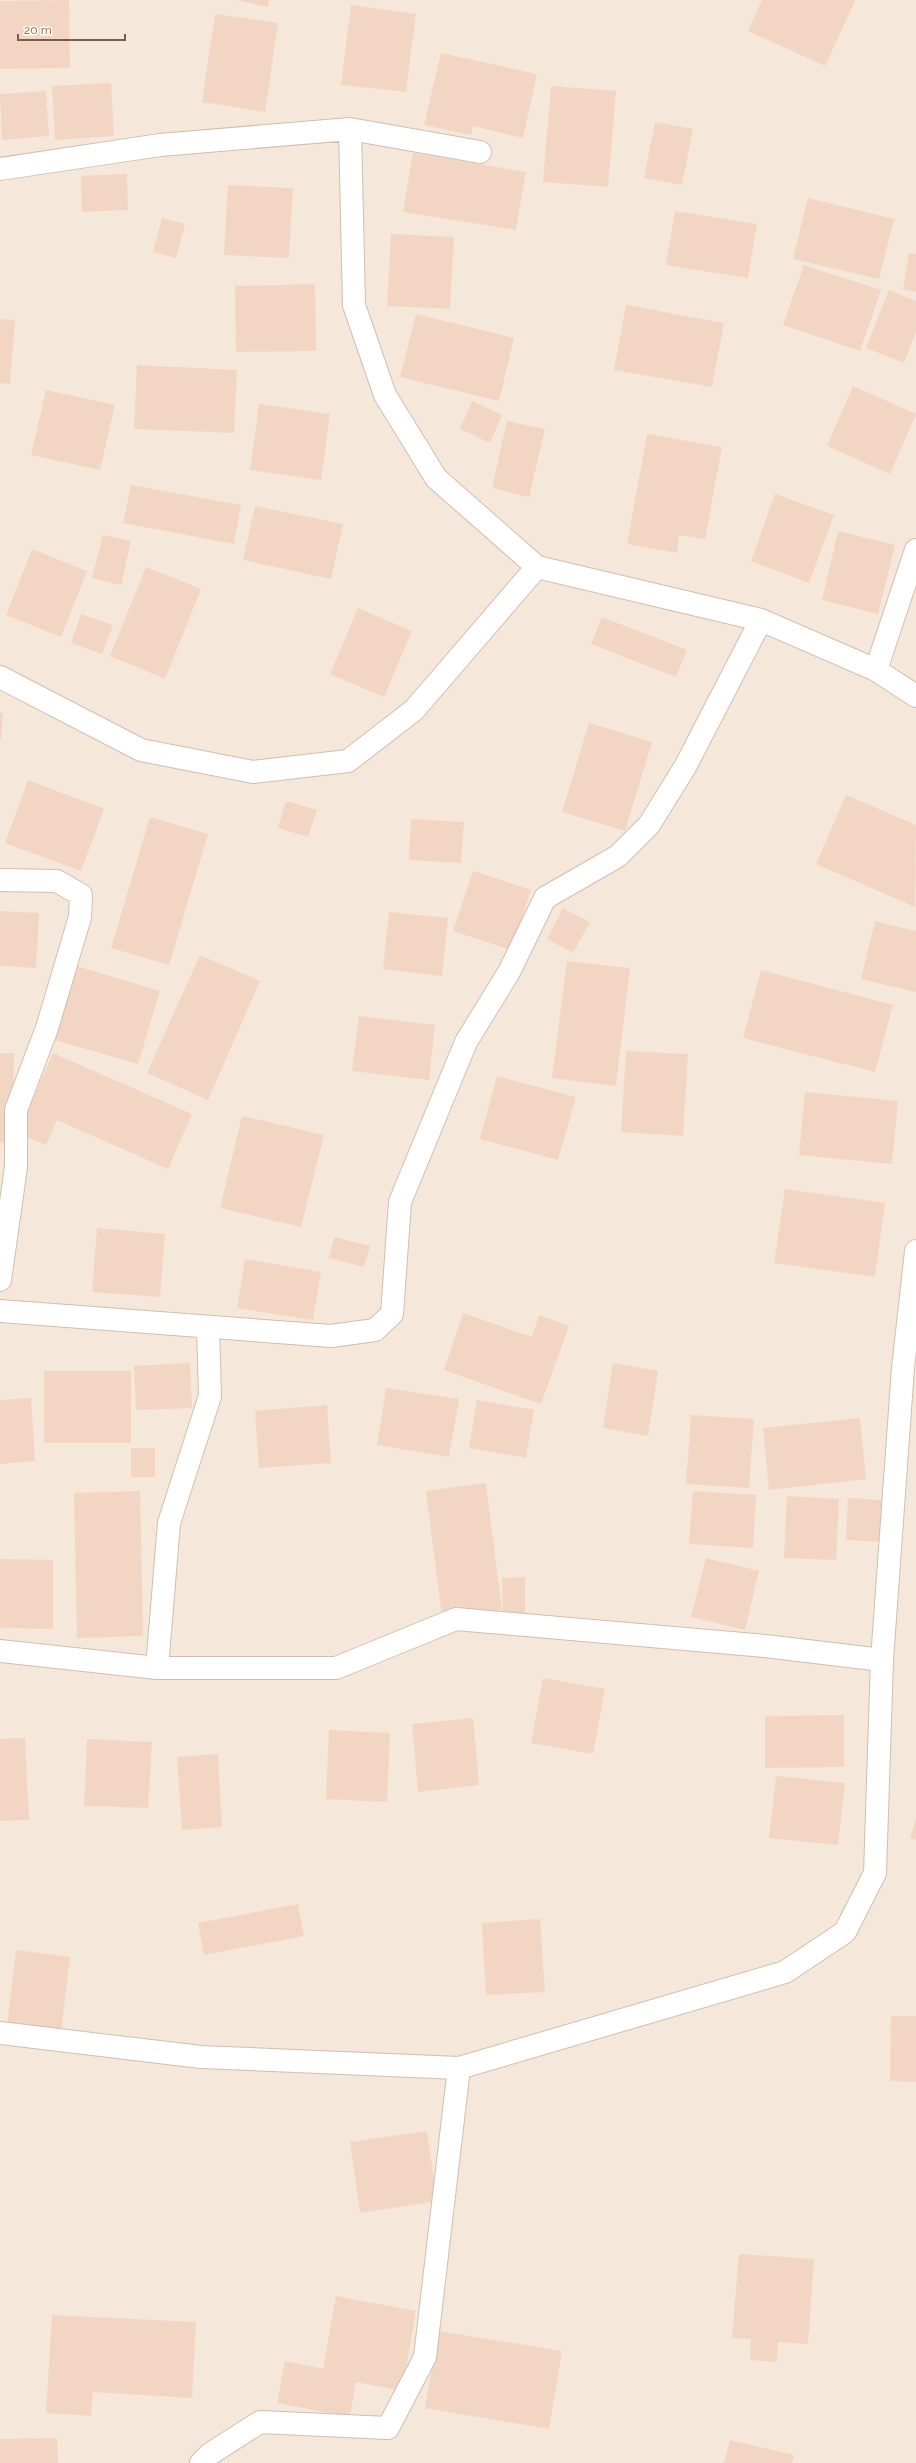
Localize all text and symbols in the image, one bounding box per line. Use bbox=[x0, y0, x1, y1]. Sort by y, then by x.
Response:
scale bar bbox=[18, 16, 125, 42]
text: 20 m bbox=[24, 23, 52, 37]

